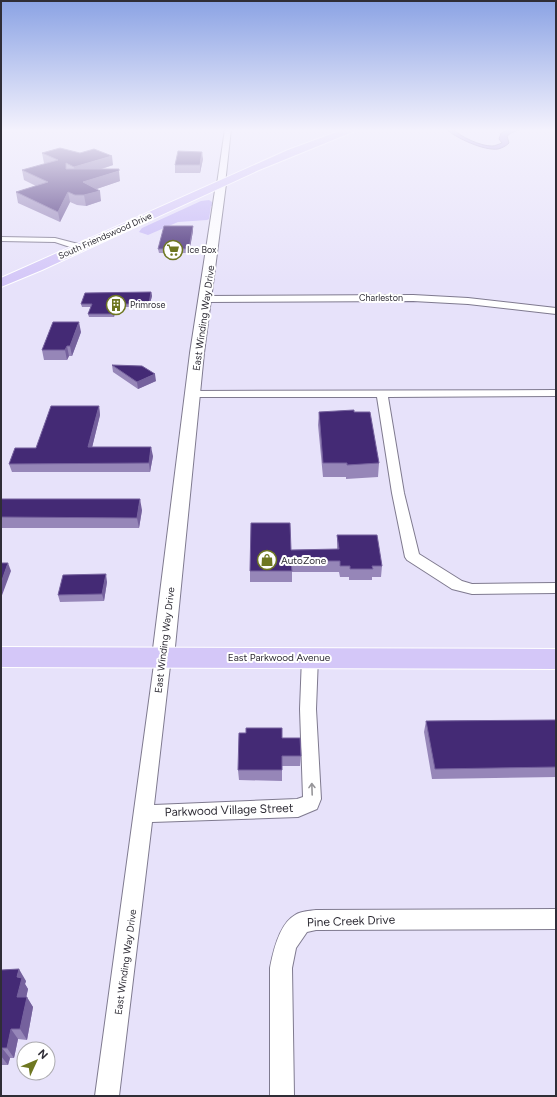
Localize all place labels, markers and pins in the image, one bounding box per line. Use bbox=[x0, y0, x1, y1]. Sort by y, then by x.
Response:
supermarket icon: Ice Box bbox=[162, 239, 184, 261]
place label: Ice Box bbox=[187, 244, 217, 255]
building icon: Primrose bbox=[105, 294, 127, 316]
place label: Primrose bbox=[130, 299, 165, 310]
shop icon: AutoZone bbox=[256, 549, 278, 571]
place label: AutoZone bbox=[281, 554, 327, 567]

